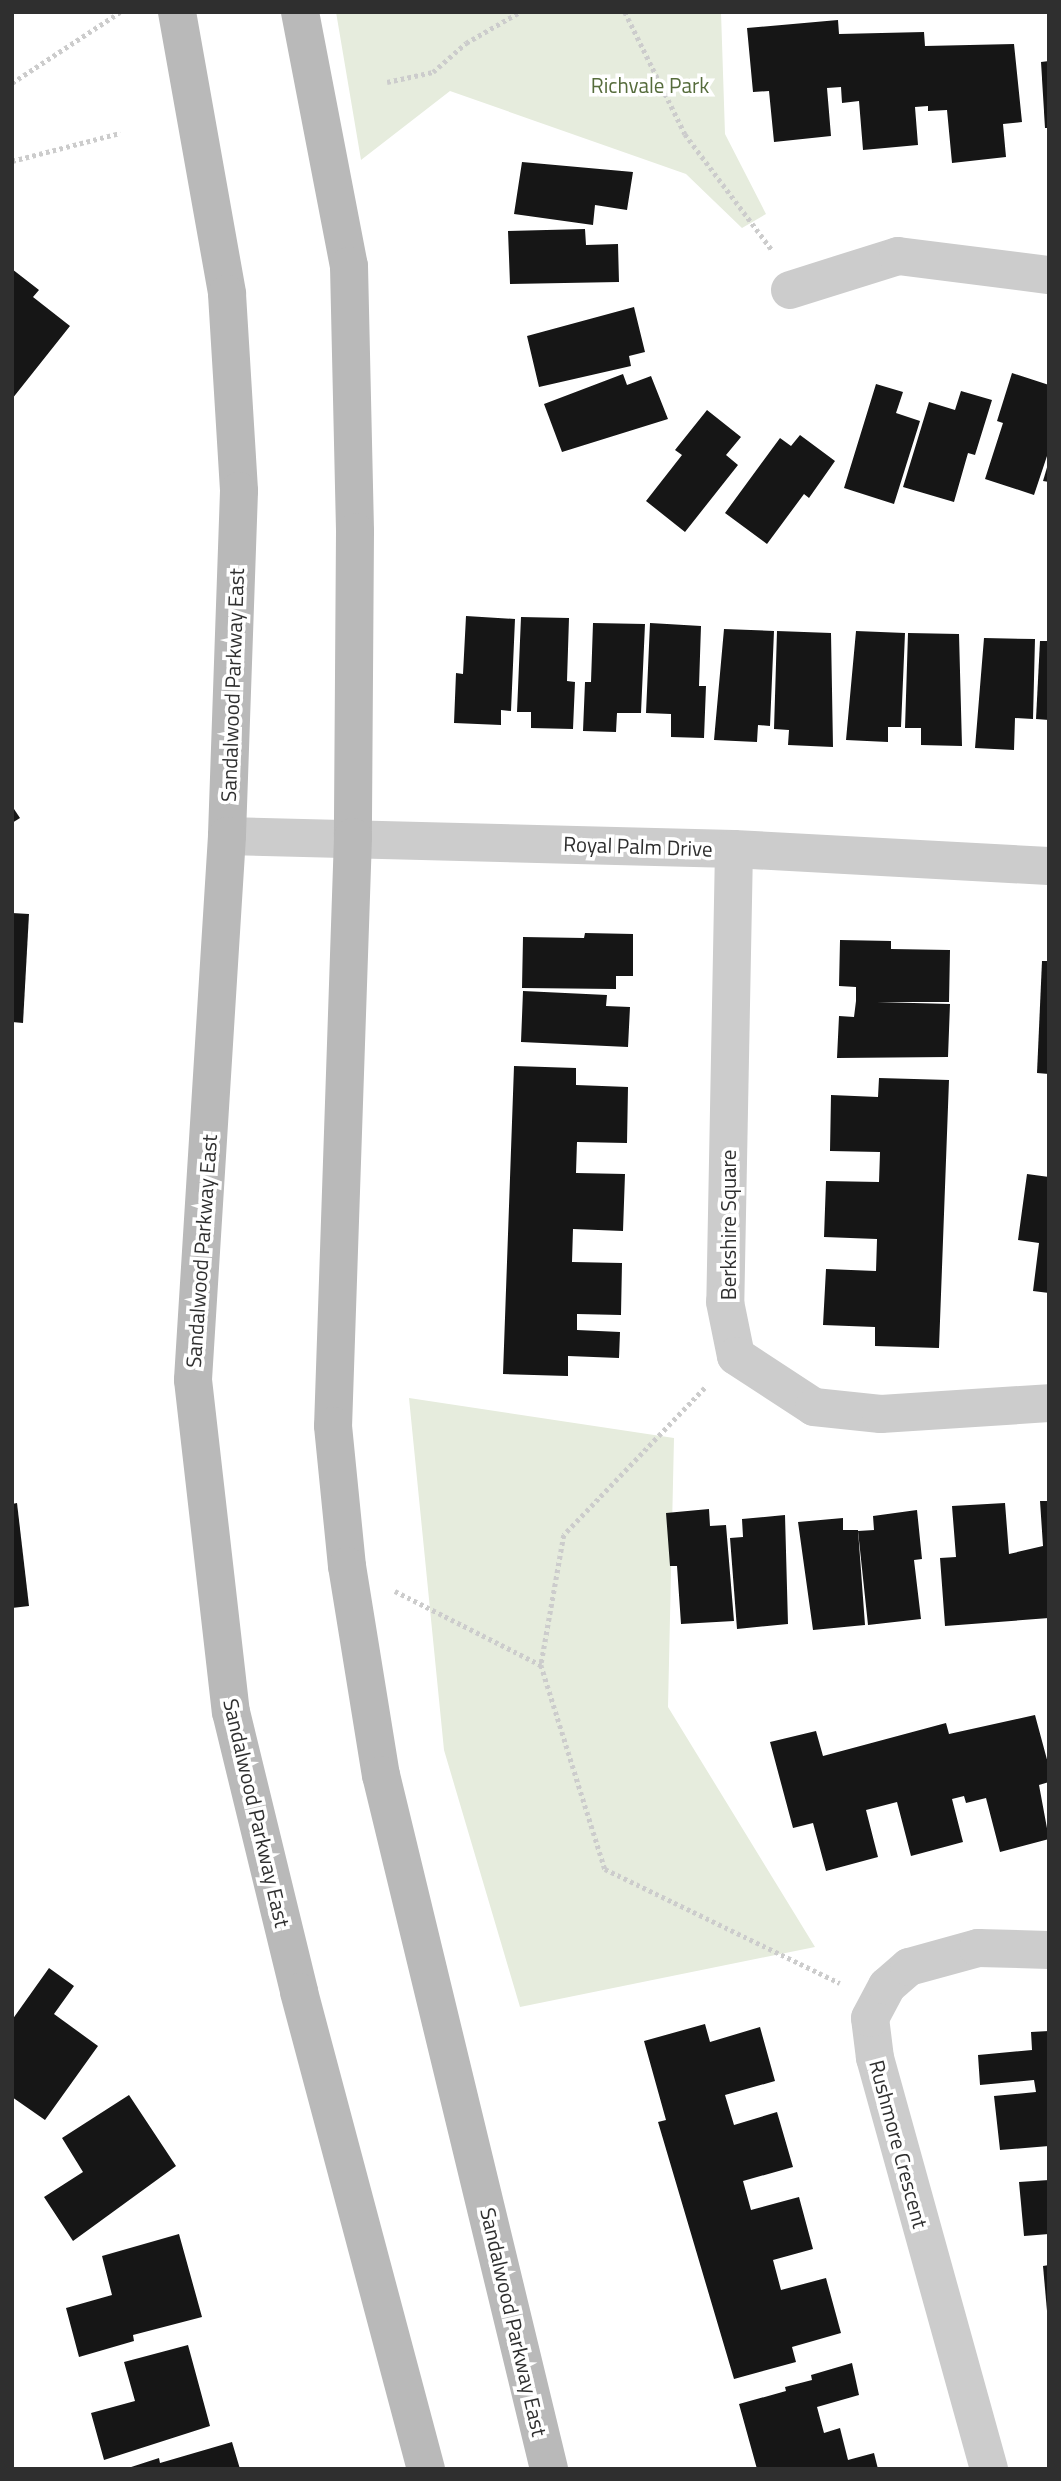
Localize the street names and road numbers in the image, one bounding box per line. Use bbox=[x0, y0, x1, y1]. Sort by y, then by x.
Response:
street label: Sandalwood Parkway East bbox=[215, 568, 249, 802]
street label: Royal Palm Drive bbox=[563, 831, 713, 861]
street label: Sandalwood Parkway East bbox=[180, 1133, 222, 1369]
street label: Berkshire Square bbox=[715, 1150, 741, 1300]
street label: Sandalwood Parkway East bbox=[218, 1696, 296, 1930]
street label: Rushmore Crescent bbox=[864, 2057, 934, 2231]
street label: Sandalwood Parkway East bbox=[475, 2205, 553, 2439]

